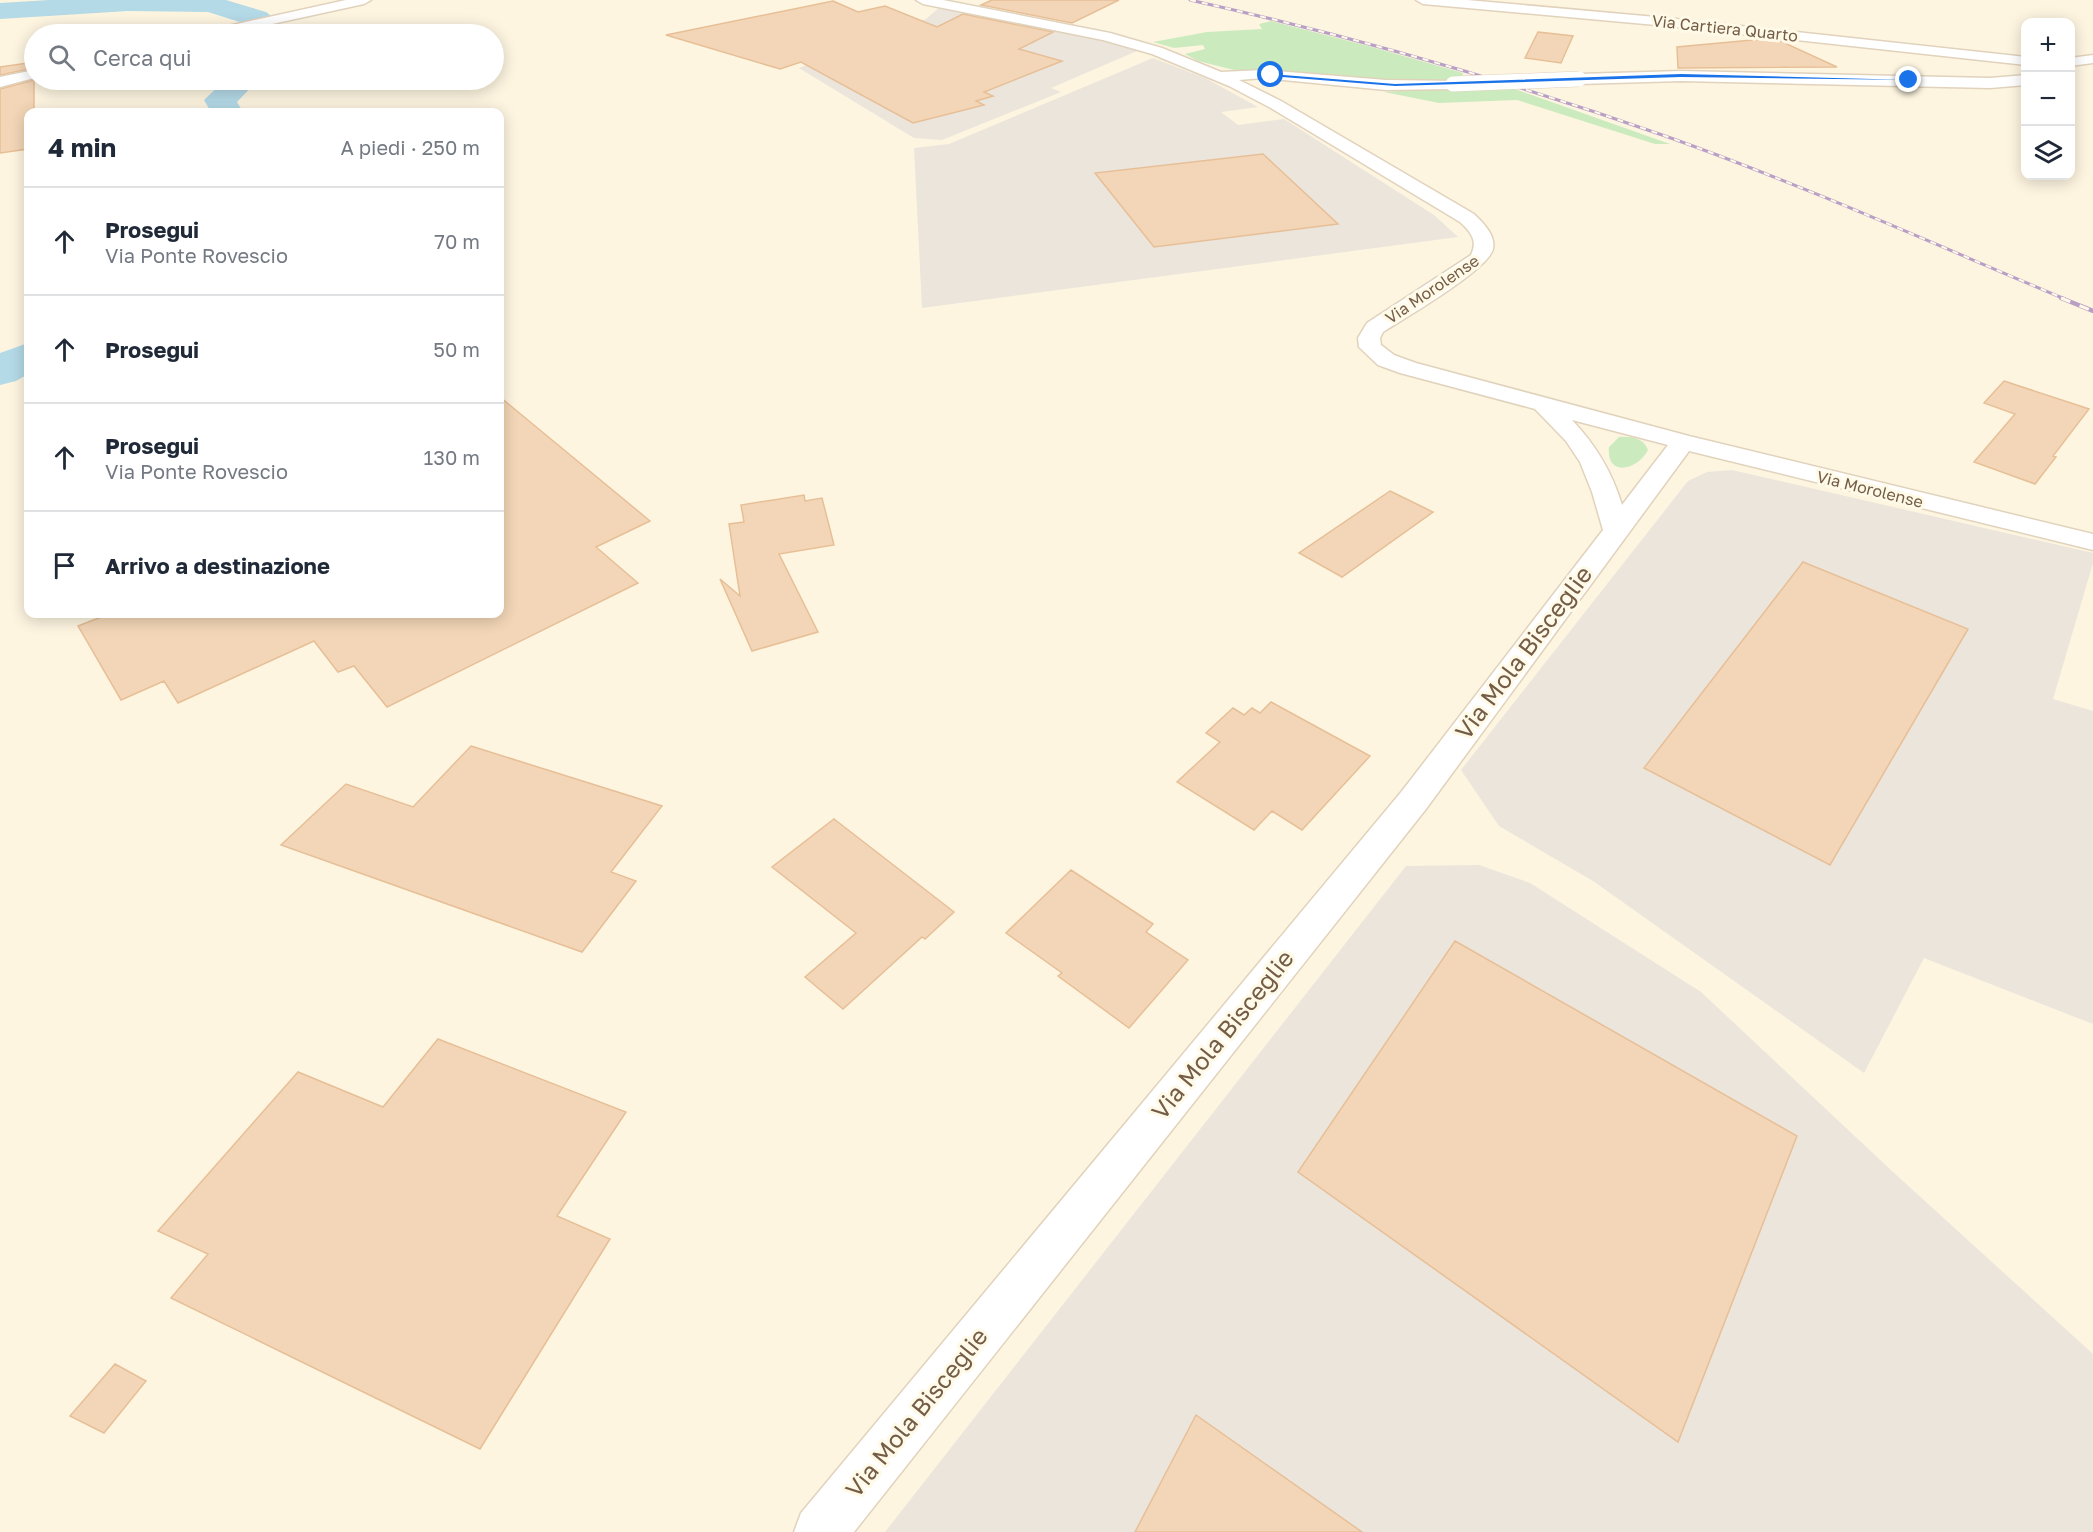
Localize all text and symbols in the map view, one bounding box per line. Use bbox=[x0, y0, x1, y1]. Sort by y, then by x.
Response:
street label: Via Cartiera Quarto bbox=[1651, 10, 1799, 46]
map controls bbox=[2021, 18, 2075, 180]
button: + bbox=[2021, 18, 2075, 72]
search box bbox=[24, 24, 504, 90]
icon: search bbox=[45, 41, 78, 74]
text: Cerca qui bbox=[93, 44, 192, 71]
route start bbox=[1257, 61, 1283, 87]
route end bbox=[1895, 66, 1921, 92]
button: − bbox=[2021, 72, 2075, 126]
button: layers bbox=[2021, 126, 2075, 180]
text: 4 min bbox=[48, 132, 116, 163]
text: A piedi · 250 m bbox=[340, 135, 480, 159]
text: Prosegui bbox=[105, 216, 199, 243]
icon: ahead bbox=[48, 225, 81, 258]
text: 70 m bbox=[434, 229, 480, 253]
text: Via Ponte Rovescio bbox=[105, 243, 288, 267]
street label: Via Morolense bbox=[1381, 250, 1483, 328]
icon: ahead bbox=[48, 333, 81, 366]
text: Prosegui bbox=[105, 336, 199, 363]
text: 50 m bbox=[433, 337, 480, 361]
text: Prosegui bbox=[105, 432, 199, 459]
icon: ahead bbox=[48, 441, 81, 474]
text: 130 m bbox=[424, 445, 480, 469]
text: Via Ponte Rovescio bbox=[105, 459, 288, 483]
street label: Via Morolense bbox=[1815, 466, 1925, 512]
icon: arrive bbox=[48, 549, 81, 582]
text: Arrivo a destinazione bbox=[105, 552, 330, 579]
street label: Via Mola Bisceglie bbox=[1448, 560, 1597, 744]
street label: Via Mola Bisceglie bbox=[1145, 944, 1299, 1125]
street label: Via Mola Bisceglie bbox=[839, 1322, 993, 1503]

